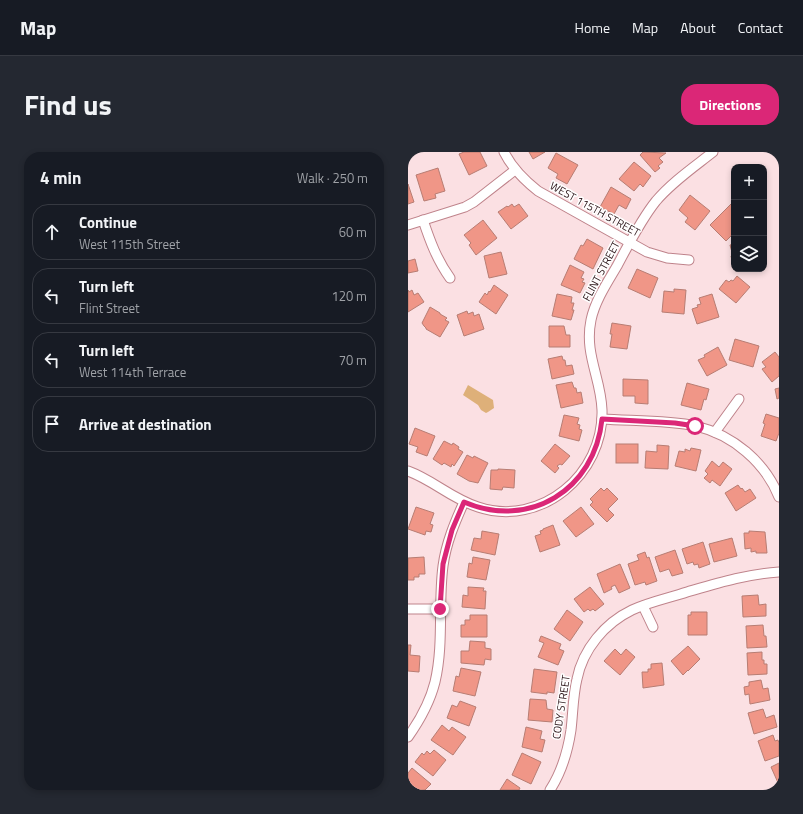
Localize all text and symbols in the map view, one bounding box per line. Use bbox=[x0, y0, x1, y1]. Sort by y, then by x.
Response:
text: Map bbox=[20, 13, 56, 42]
text: Home bbox=[575, 17, 610, 38]
text: Map bbox=[632, 17, 658, 38]
text: About bbox=[680, 17, 716, 38]
text: Contact bbox=[738, 17, 783, 38]
text: Find us bbox=[24, 83, 112, 126]
button: Directions bbox=[681, 84, 779, 125]
map controls bbox=[731, 164, 767, 272]
button: + bbox=[731, 164, 767, 200]
text: 4 min bbox=[40, 165, 81, 191]
text: Walk · 250 m bbox=[297, 168, 368, 188]
street label: WEST 115TH STREET bbox=[547, 178, 643, 240]
button: − bbox=[731, 200, 767, 236]
text: Continue bbox=[79, 211, 137, 234]
icon: ahead bbox=[41, 221, 63, 243]
text: 60 m bbox=[339, 222, 367, 242]
text: West 115th Street bbox=[79, 234, 180, 254]
button: layers bbox=[731, 236, 767, 272]
street label: FLINT STREET bbox=[578, 238, 624, 304]
text: Turn left bbox=[79, 275, 134, 298]
icon: left bbox=[41, 285, 63, 307]
text: 120 m bbox=[331, 286, 367, 306]
text: Flint Street bbox=[79, 298, 140, 318]
text: Turn left bbox=[79, 339, 134, 362]
icon: left bbox=[41, 349, 63, 371]
text: 70 m bbox=[339, 350, 367, 370]
text: West 114th Terrace bbox=[79, 362, 186, 382]
icon: arrive bbox=[41, 413, 63, 435]
text: Arrive at destination bbox=[79, 413, 212, 436]
route start bbox=[686, 417, 704, 435]
route end bbox=[431, 600, 449, 618]
street label: CODY STREET bbox=[548, 674, 574, 740]

